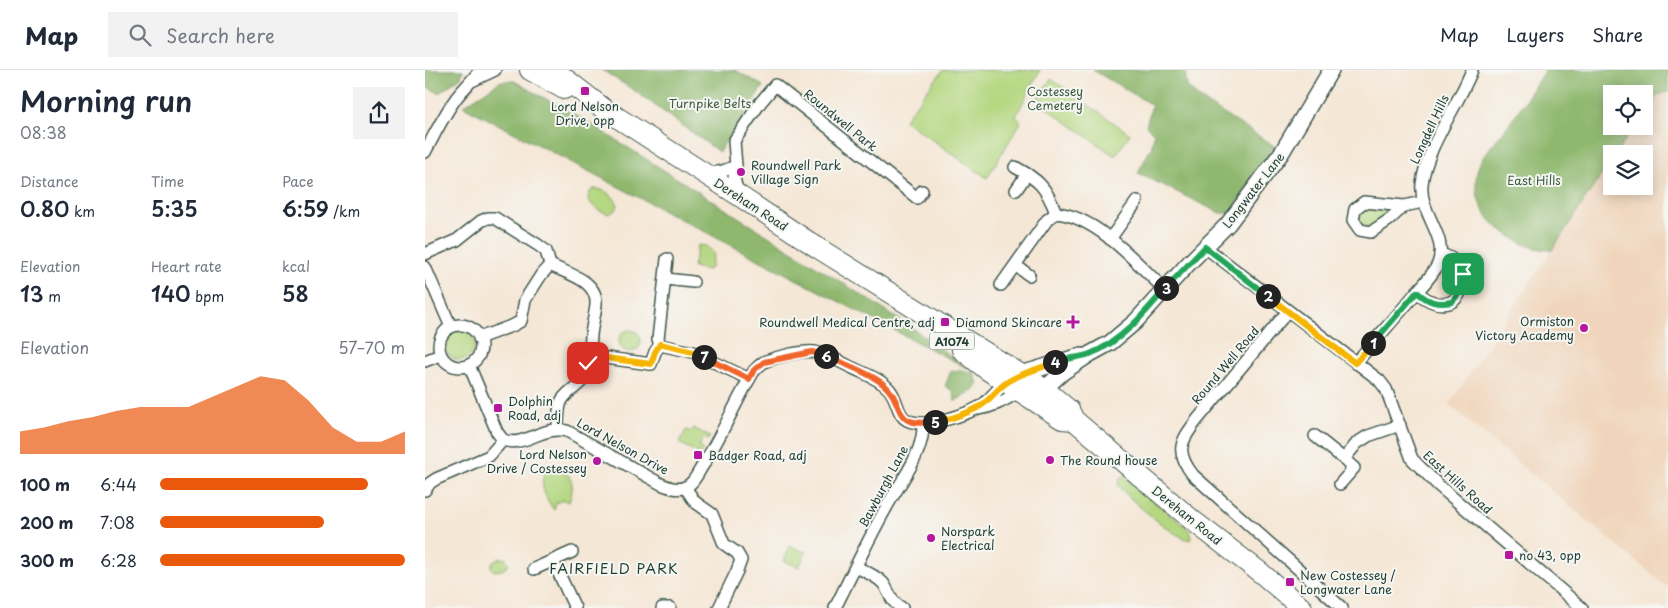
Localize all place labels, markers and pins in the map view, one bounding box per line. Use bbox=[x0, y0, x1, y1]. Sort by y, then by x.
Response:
marker: Lord Nelson Drive, opp bbox=[579, 85, 591, 97]
place label: Lord Nelson Drive, opp bbox=[551, 97, 619, 129]
place label: Roundwell Park Village Sign bbox=[751, 156, 841, 188]
marker: Roundwell Park Village Sign bbox=[735, 166, 747, 178]
pin bbox=[1442, 253, 1484, 295]
pin: 3 bbox=[1153, 276, 1179, 300]
pin: 2 bbox=[1255, 284, 1281, 308]
place label: Ormiston Victory Academy bbox=[1475, 312, 1574, 344]
place label: Roundwell Medical Centre, adj bbox=[759, 313, 935, 331]
place label: Diamond Skincare bbox=[956, 313, 1062, 331]
marker: Diamond Skincare bbox=[1066, 315, 1080, 329]
marker: Roundwell Medical Centre, adj bbox=[939, 316, 951, 328]
marker: Ormiston Victory Academy bbox=[1578, 322, 1590, 334]
pin: 1 bbox=[1361, 330, 1385, 356]
pin bbox=[567, 342, 609, 384]
pin: 7 bbox=[691, 344, 717, 370]
pin: 6 bbox=[813, 344, 839, 368]
pin: 4 bbox=[1043, 350, 1067, 374]
place label: Dolphin Road, adj bbox=[508, 392, 561, 424]
marker: Dolphin Road, adj bbox=[492, 402, 504, 414]
pin: 5 bbox=[923, 410, 947, 434]
place label: Lord Nelson Drive / Costessey bbox=[487, 445, 587, 477]
place label: Badger Road, adj bbox=[708, 446, 807, 464]
marker: Badger Road, adj bbox=[692, 449, 704, 461]
place label: The Round house bbox=[1060, 451, 1157, 469]
marker: The Round house bbox=[1044, 454, 1056, 466]
marker: Lord Nelson Drive / Costessey bbox=[591, 455, 603, 467]
place label: Norspark Electrical bbox=[941, 522, 995, 554]
marker: Norspark Electrical bbox=[925, 532, 937, 544]
place label: no 43, opp bbox=[1519, 546, 1581, 564]
marker: no 43, opp bbox=[1503, 549, 1515, 561]
place label: New Costessey / Longwater Lane bbox=[1300, 566, 1396, 598]
marker: New Costessey / Longwater Lane bbox=[1284, 576, 1296, 588]

